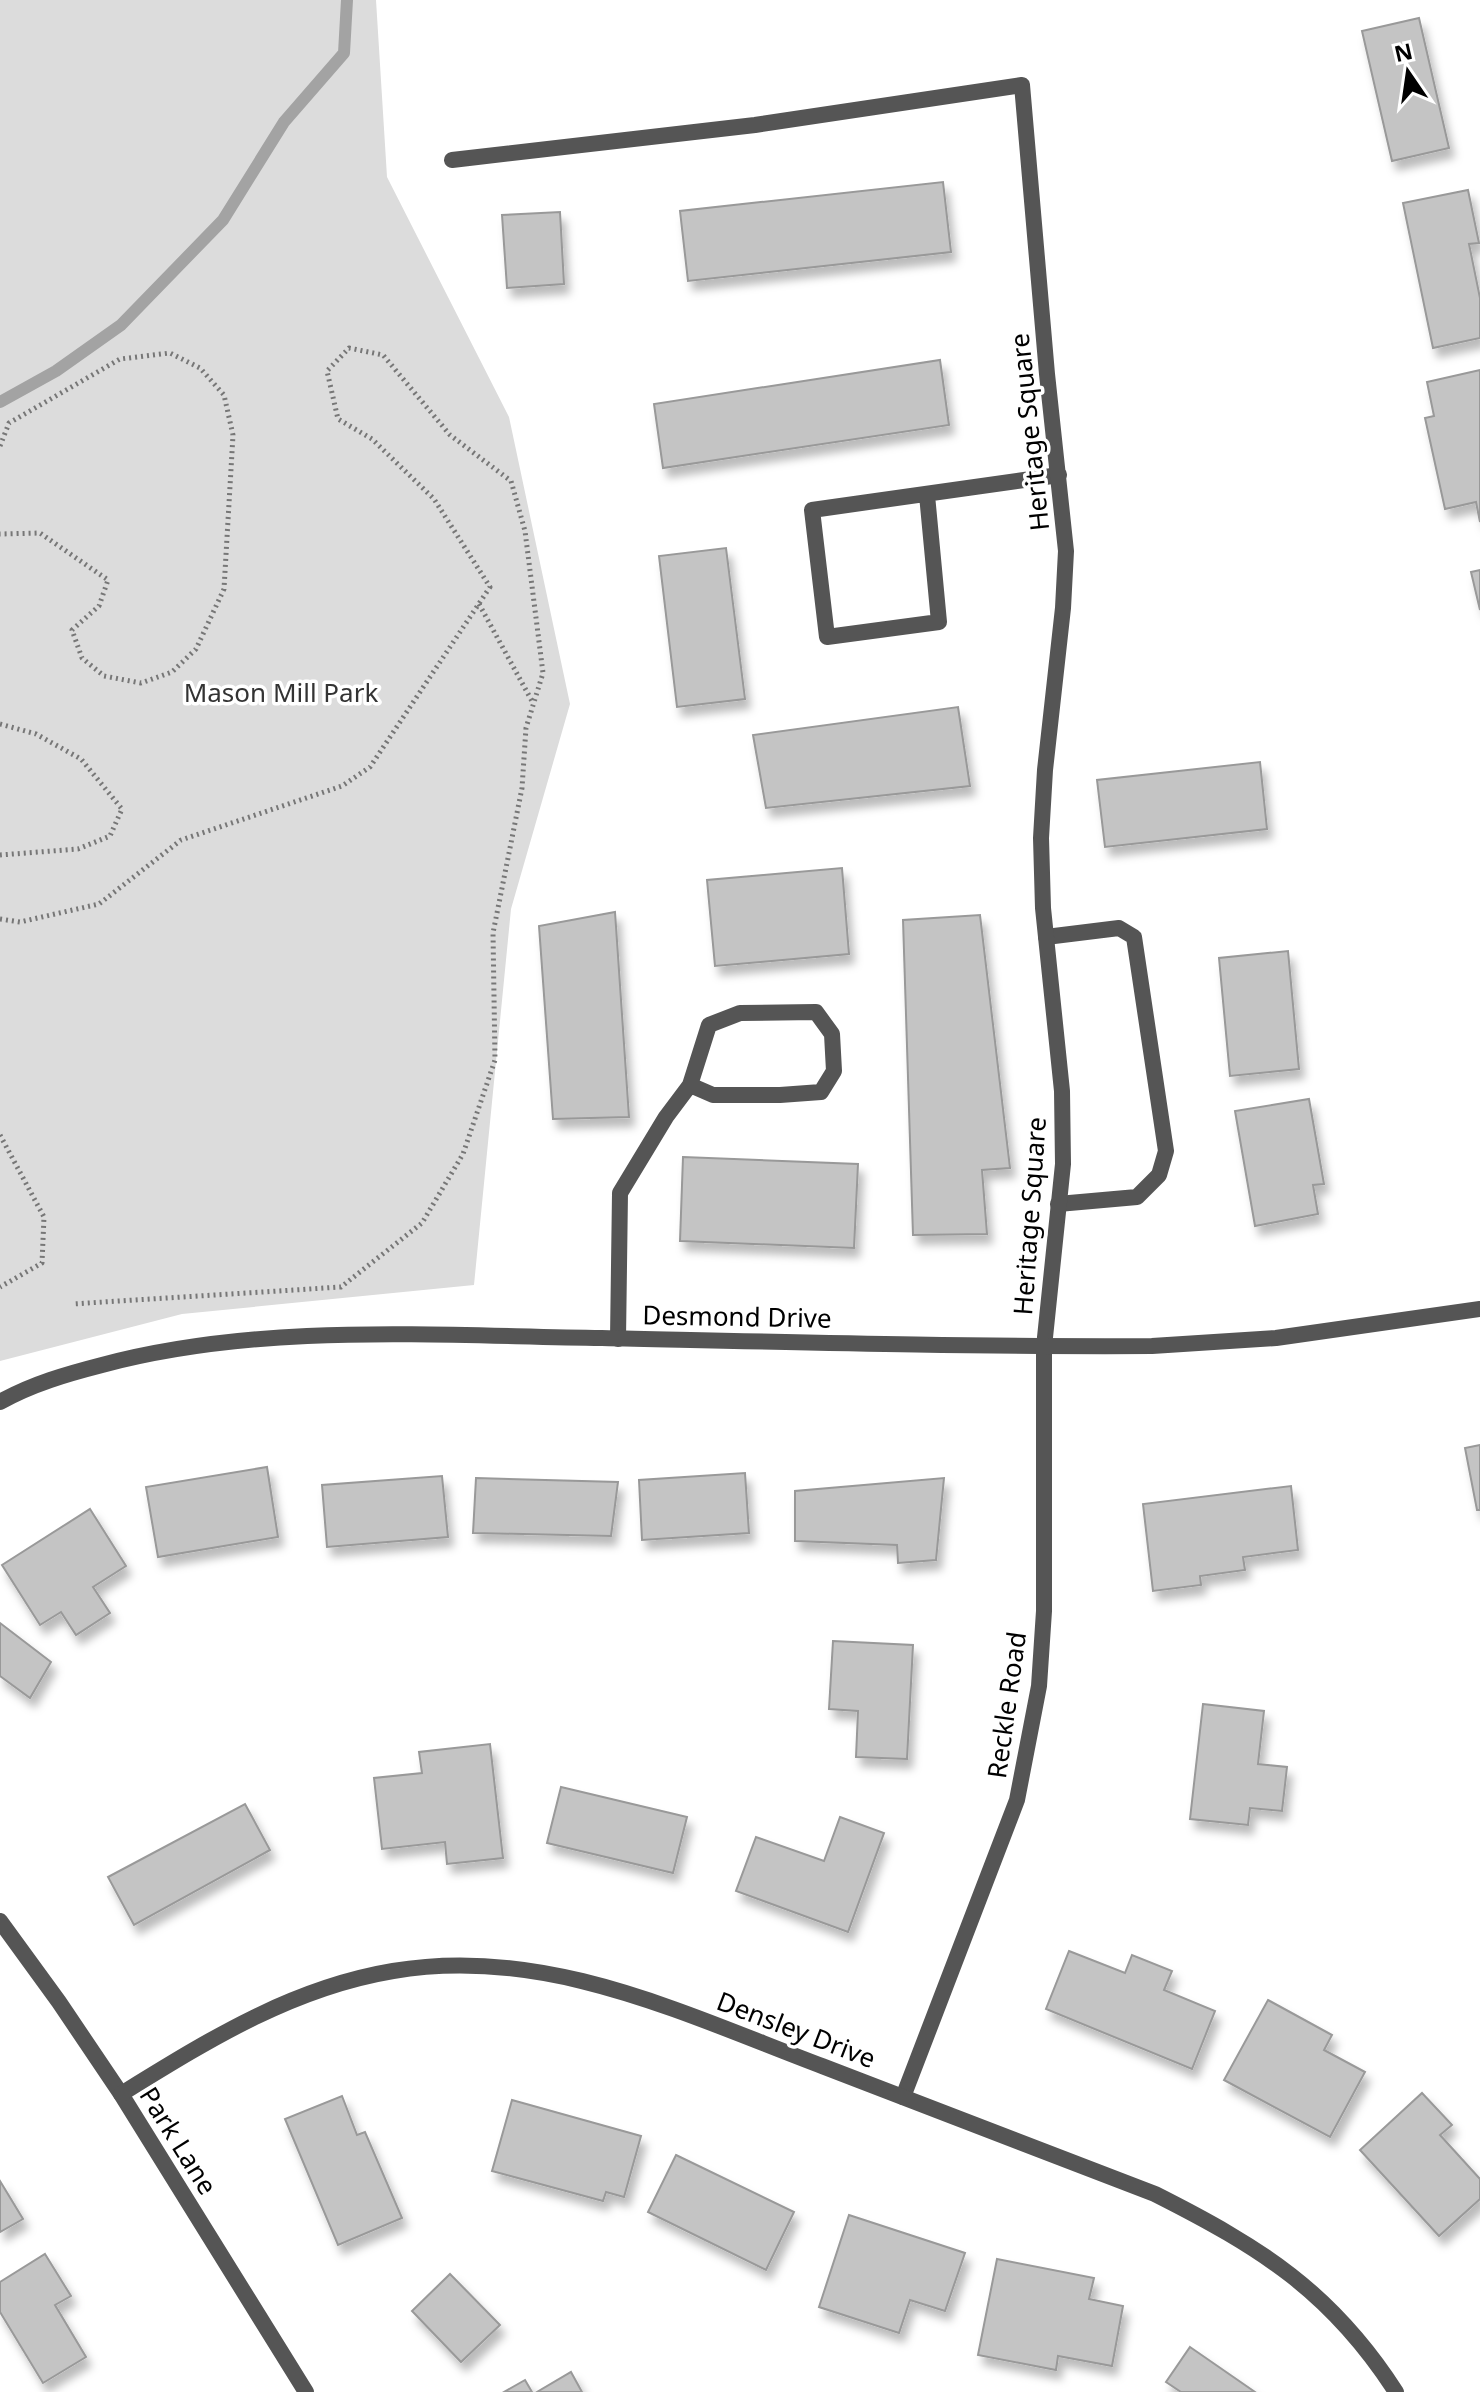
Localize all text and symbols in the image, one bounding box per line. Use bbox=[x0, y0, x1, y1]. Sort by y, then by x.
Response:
north arrow bbox=[1368, 32, 1448, 112]
text: N bbox=[1391, 35, 1415, 68]
street label: Heritage Square bbox=[1001, 331, 1057, 533]
park label: Mason Mill Park bbox=[184, 674, 378, 710]
street label: Heritage Square bbox=[1004, 1116, 1054, 1316]
street label: Desmond Drive bbox=[642, 1296, 832, 1336]
street label: Reckle Road bbox=[978, 1629, 1034, 1781]
street label: Densley Drive bbox=[712, 1982, 881, 2076]
street label: Park Lane bbox=[132, 2080, 226, 2201]

